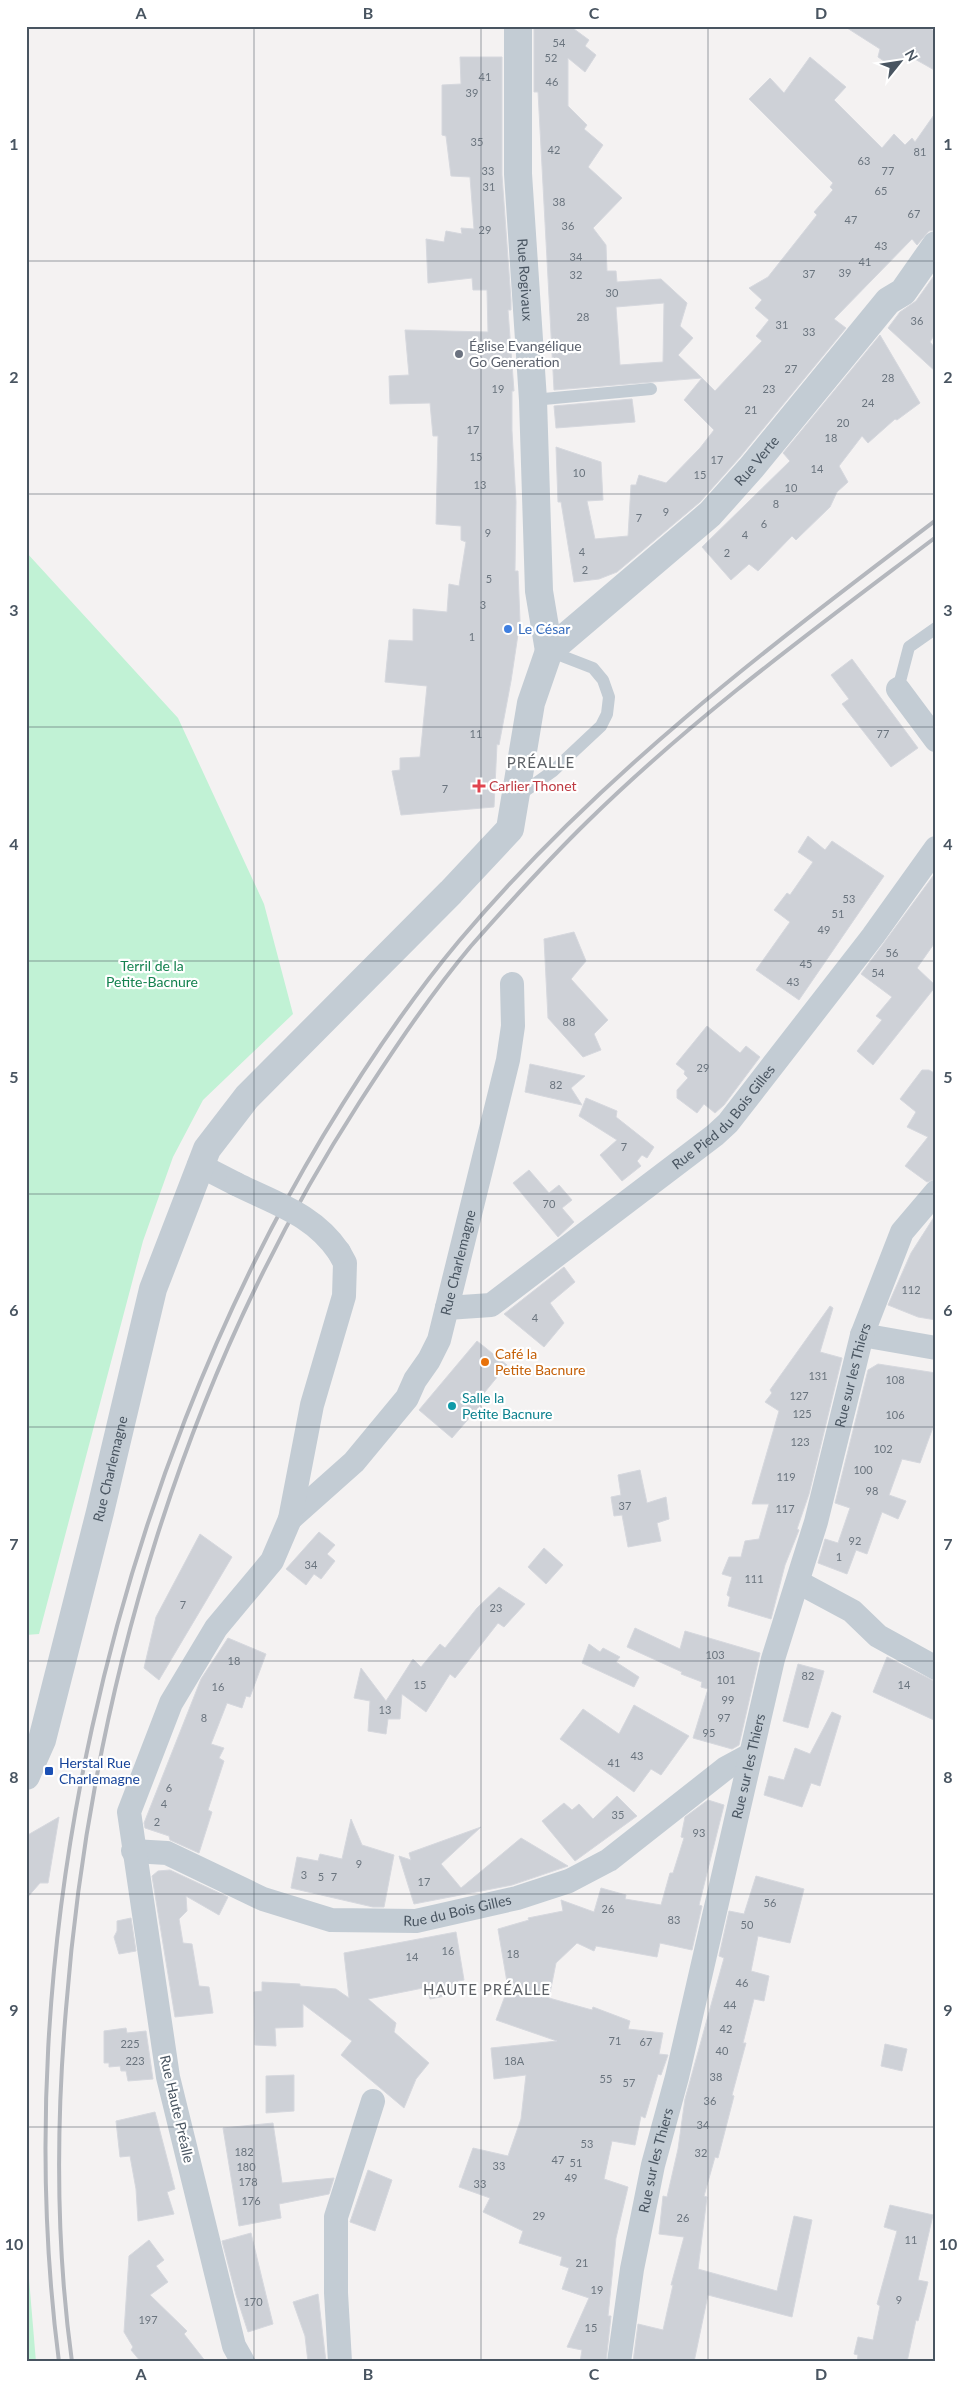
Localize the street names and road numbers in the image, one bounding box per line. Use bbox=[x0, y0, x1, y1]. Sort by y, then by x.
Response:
street label: Rue Rogivaux bbox=[514, 238, 537, 322]
street label: Rue Verte bbox=[730, 432, 782, 489]
street label: Rue Pied du Bois Gilles bbox=[668, 1061, 778, 1173]
street label: Rue Charlemagne bbox=[436, 1208, 479, 1317]
street label: Rue sur les Thiers bbox=[831, 1320, 874, 1429]
street label: Rue Charlemagne bbox=[89, 1414, 131, 1523]
street label: Rue sur les Thiers bbox=[728, 1712, 768, 1820]
street label: Rue du Bois Gilles bbox=[403, 1891, 513, 1929]
street label: Rue Haute Préalle bbox=[157, 2053, 198, 2164]
street label: Rue sur les Thiers bbox=[635, 2106, 676, 2214]

